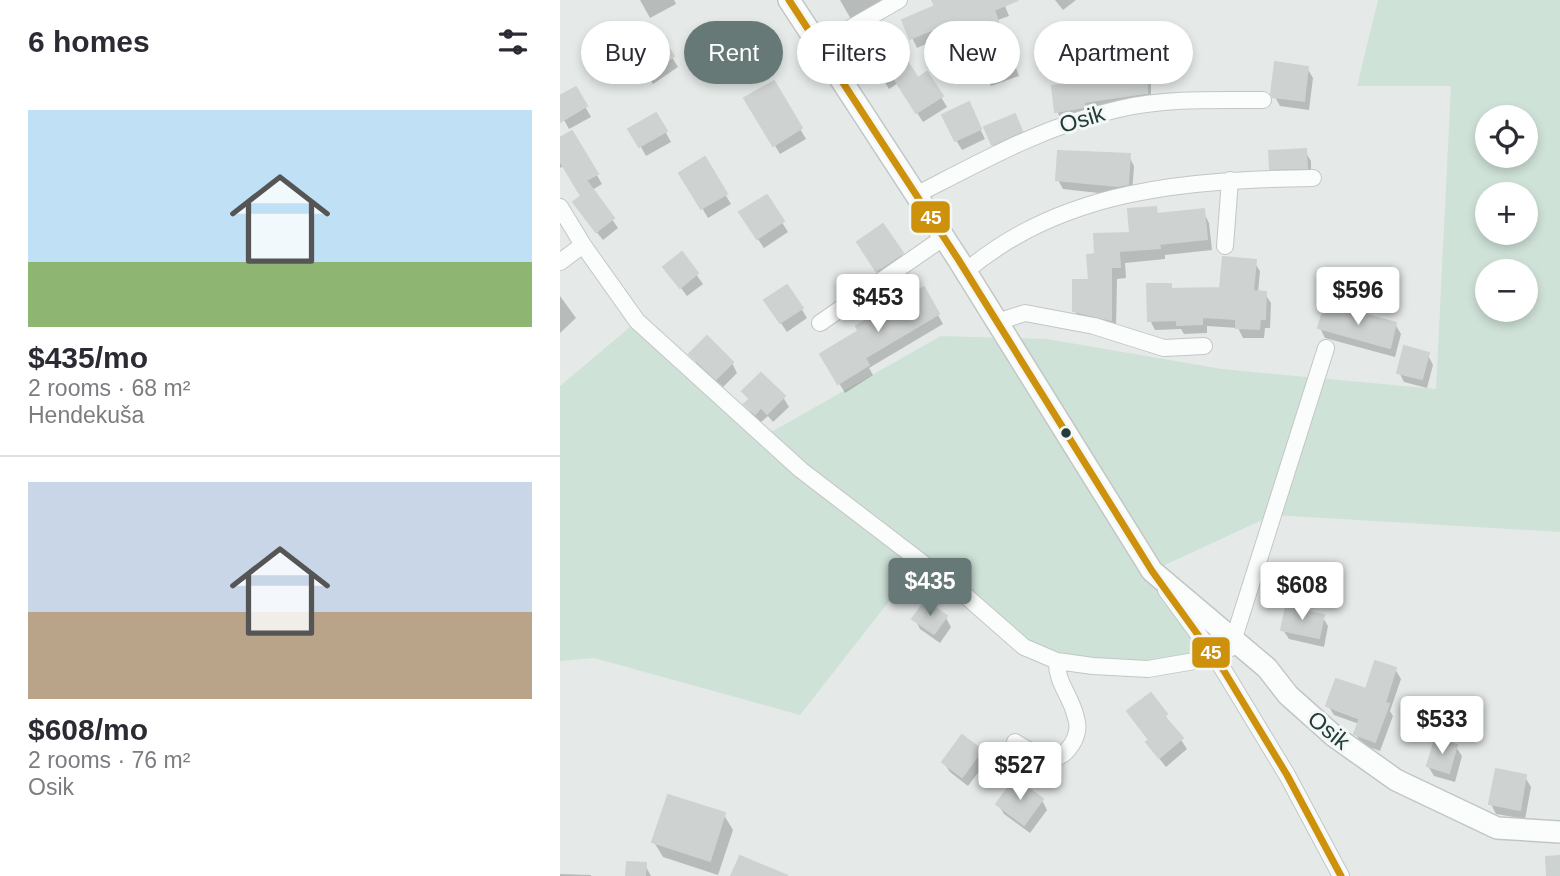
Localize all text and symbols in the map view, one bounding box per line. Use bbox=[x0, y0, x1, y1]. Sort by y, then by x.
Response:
chip: Buy bbox=[581, 21, 670, 84]
chip: Rent bbox=[684, 21, 783, 84]
chip: Filters bbox=[797, 21, 910, 84]
chip: New bbox=[924, 21, 1020, 84]
chip: Apartment bbox=[1034, 21, 1193, 84]
icon: filters bbox=[494, 23, 532, 61]
text: 6 homes bbox=[28, 25, 150, 58]
street label: Osik bbox=[1056, 100, 1108, 138]
map controls bbox=[1475, 105, 1538, 322]
button: locate bbox=[1475, 105, 1538, 168]
icon: home bbox=[217, 156, 343, 282]
button: + bbox=[1475, 182, 1538, 245]
line badge: 45 bbox=[910, 200, 951, 234]
text: 45 bbox=[920, 207, 942, 228]
button: − bbox=[1475, 259, 1538, 322]
pin: $596 bbox=[1317, 268, 1399, 327]
pin: $453 bbox=[837, 274, 919, 334]
text: $596 bbox=[1332, 277, 1384, 303]
text: $453 bbox=[852, 284, 904, 310]
text: $435/mo bbox=[28, 341, 148, 374]
text: 2 rooms · 68 m² bbox=[28, 375, 190, 401]
text: Hendekuša bbox=[28, 402, 144, 428]
unlabelled marker bbox=[1059, 426, 1073, 440]
icon: home bbox=[217, 528, 343, 654]
pin: $435 bbox=[889, 558, 971, 618]
pin: $608 bbox=[1261, 562, 1343, 622]
text: $435 bbox=[904, 568, 956, 594]
text: $608 bbox=[1276, 572, 1328, 598]
line badge: 45 bbox=[1191, 636, 1231, 669]
text: 45 bbox=[1200, 642, 1222, 663]
pin: $533 bbox=[1401, 696, 1483, 756]
street label: Osik bbox=[1303, 705, 1355, 755]
text: $533 bbox=[1416, 706, 1468, 732]
text: $608/mo bbox=[28, 713, 148, 746]
pin: $527 bbox=[979, 742, 1061, 802]
text: 2 rooms · 76 m² bbox=[28, 747, 190, 773]
text: $527 bbox=[994, 752, 1046, 778]
text: Osik bbox=[28, 774, 74, 800]

